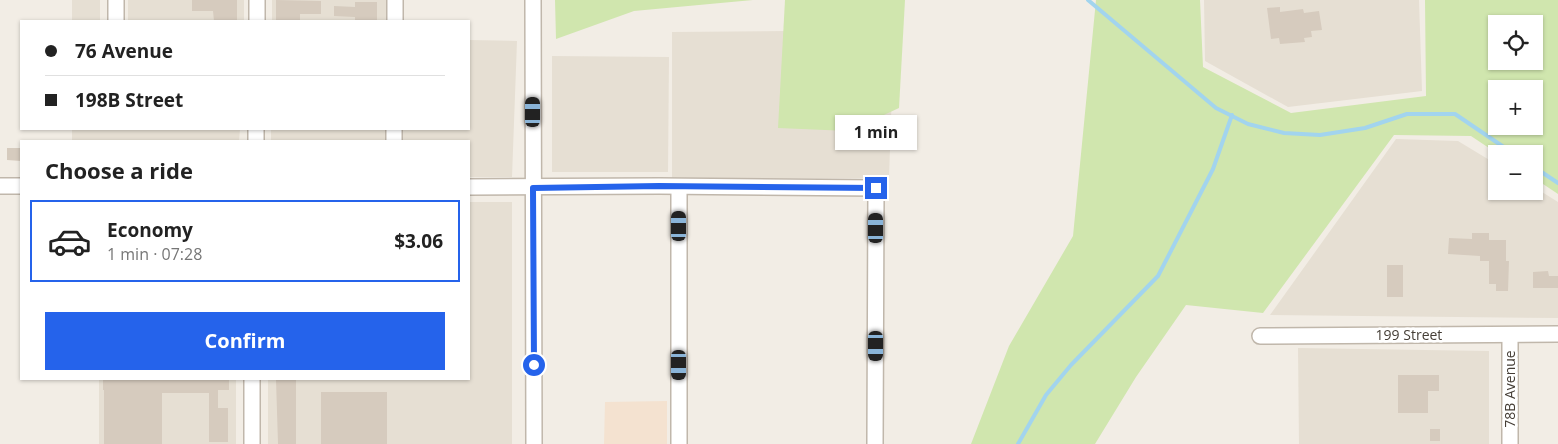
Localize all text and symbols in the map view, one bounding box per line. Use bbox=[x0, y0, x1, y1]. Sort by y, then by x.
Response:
map controls bbox=[1488, 15, 1543, 200]
button: locate bbox=[1488, 15, 1543, 70]
text: 76 Avenue bbox=[75, 38, 173, 64]
button: + bbox=[1488, 80, 1543, 135]
text: 198B Street bbox=[75, 87, 183, 113]
car bbox=[525, 97, 540, 127]
callout: 1 min bbox=[835, 116, 917, 150]
text: 1 min bbox=[854, 121, 898, 143]
button: − bbox=[1488, 145, 1543, 200]
text: Choose a ride bbox=[45, 155, 193, 185]
route end bbox=[865, 177, 887, 199]
car bbox=[671, 211, 686, 241]
car bbox=[868, 213, 883, 243]
text: Economy bbox=[107, 217, 193, 243]
icon: car bbox=[47, 219, 92, 264]
text: $3.06 bbox=[394, 228, 443, 254]
text: 1 min · 07:28 bbox=[107, 243, 202, 265]
button: Confirm bbox=[45, 312, 445, 370]
street label: 199 Street bbox=[1376, 325, 1442, 344]
car bbox=[868, 331, 883, 361]
car bbox=[671, 350, 686, 380]
street label: 78B Avenue bbox=[1500, 350, 1519, 428]
route start bbox=[523, 354, 545, 376]

